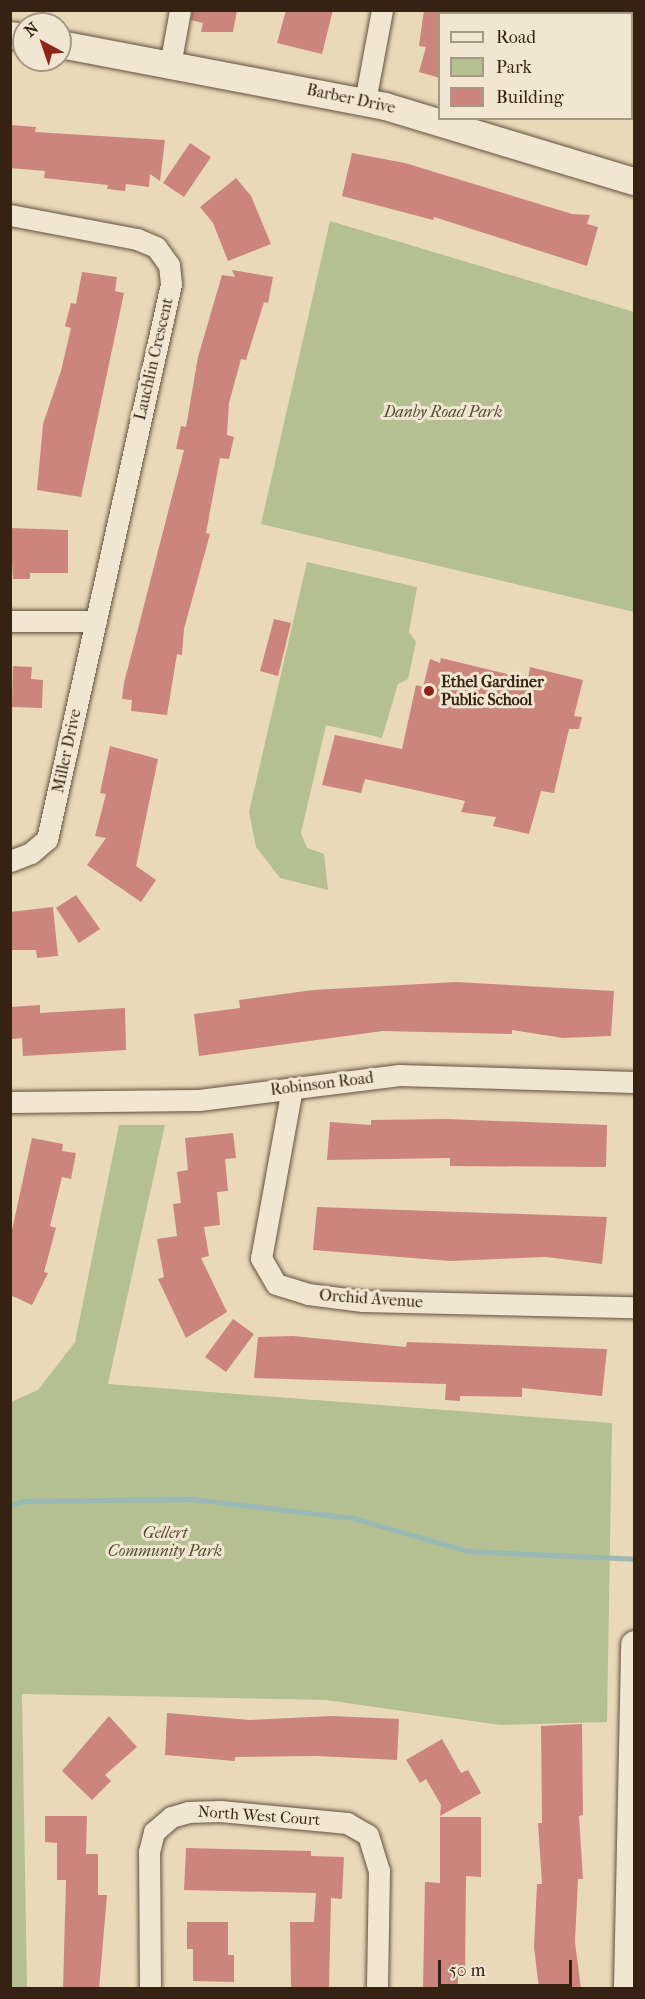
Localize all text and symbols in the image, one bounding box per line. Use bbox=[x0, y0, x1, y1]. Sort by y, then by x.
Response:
north arrow bbox=[12, 12, 72, 72]
legend bbox=[438, 12, 633, 120]
text: N bbox=[21, 18, 42, 41]
text: Road bbox=[496, 27, 536, 48]
text: Park bbox=[496, 57, 532, 78]
street label: Barber Drive bbox=[305, 80, 397, 118]
text: Building bbox=[496, 87, 563, 108]
street label: Lauchlin Crescent bbox=[131, 296, 177, 422]
park label: Danby Road Park bbox=[384, 402, 502, 422]
place label: Ethel Gardiner Public School bbox=[441, 672, 544, 710]
marker: Ethel Gardiner Public School bbox=[422, 684, 436, 698]
street label: Miller Drive bbox=[49, 707, 85, 795]
street label: Robinson Road bbox=[269, 1068, 375, 1100]
street label: Orchid Avenue bbox=[319, 1286, 423, 1312]
park label: Gellert Community Park bbox=[108, 1523, 222, 1561]
street label: North West Court bbox=[197, 1802, 321, 1830]
scale bar bbox=[441, 1948, 574, 1986]
text: 50 m bbox=[449, 1960, 485, 1981]

